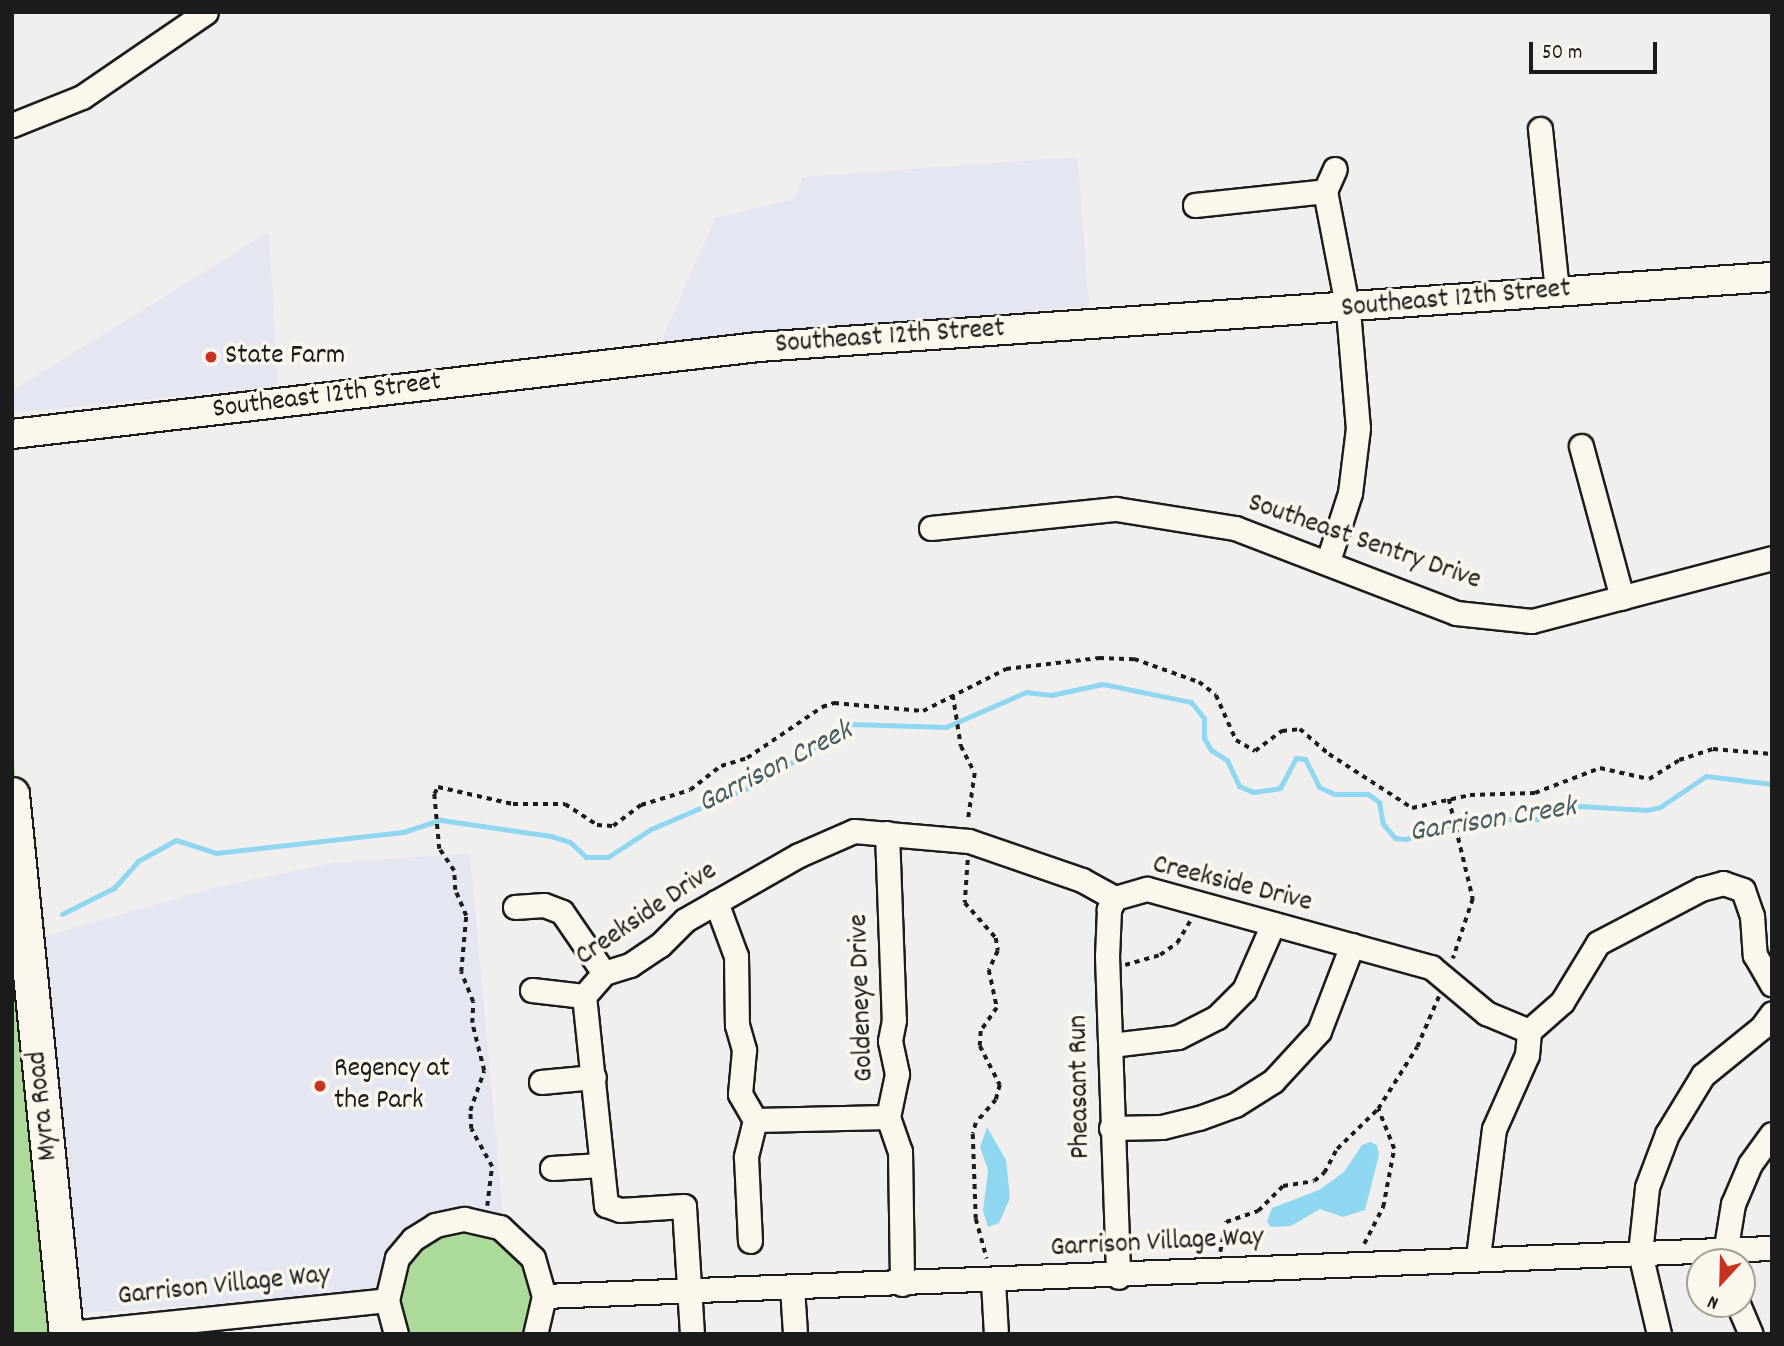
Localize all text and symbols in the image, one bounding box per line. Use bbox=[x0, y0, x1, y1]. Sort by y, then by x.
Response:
scale bar bbox=[1532, 28, 1660, 72]
text: 50 m bbox=[1542, 39, 1582, 69]
street label: Southeast 12th Street bbox=[1340, 273, 1572, 327]
street label: Southeast 12th Street bbox=[774, 313, 1006, 363]
place label: State Farm bbox=[225, 340, 345, 374]
marker: State Farm bbox=[203, 349, 219, 365]
street label: Southeast 12th Street bbox=[211, 366, 443, 428]
street label: Southeast Sentry Drive bbox=[1243, 487, 1485, 599]
water label: Garrison Creek bbox=[693, 715, 859, 823]
water label: Garrison Creek bbox=[1407, 791, 1579, 853]
street label: Creekside Drive bbox=[1149, 849, 1315, 921]
street label: Creekside Drive bbox=[570, 855, 724, 975]
street label: Goldeneye Drive bbox=[843, 913, 883, 1083]
street label: Pheasant Run bbox=[1063, 1015, 1099, 1159]
street label: Myra Road bbox=[22, 1050, 66, 1162]
place label: Regency at the Park bbox=[334, 1053, 450, 1119]
marker: Regency at the Park bbox=[312, 1078, 328, 1094]
street label: Garrison Village Way bbox=[1050, 1222, 1264, 1266]
north arrow bbox=[1686, 1248, 1756, 1318]
street label: Garrison Village Way bbox=[116, 1259, 332, 1315]
text: N bbox=[1704, 1287, 1723, 1315]

